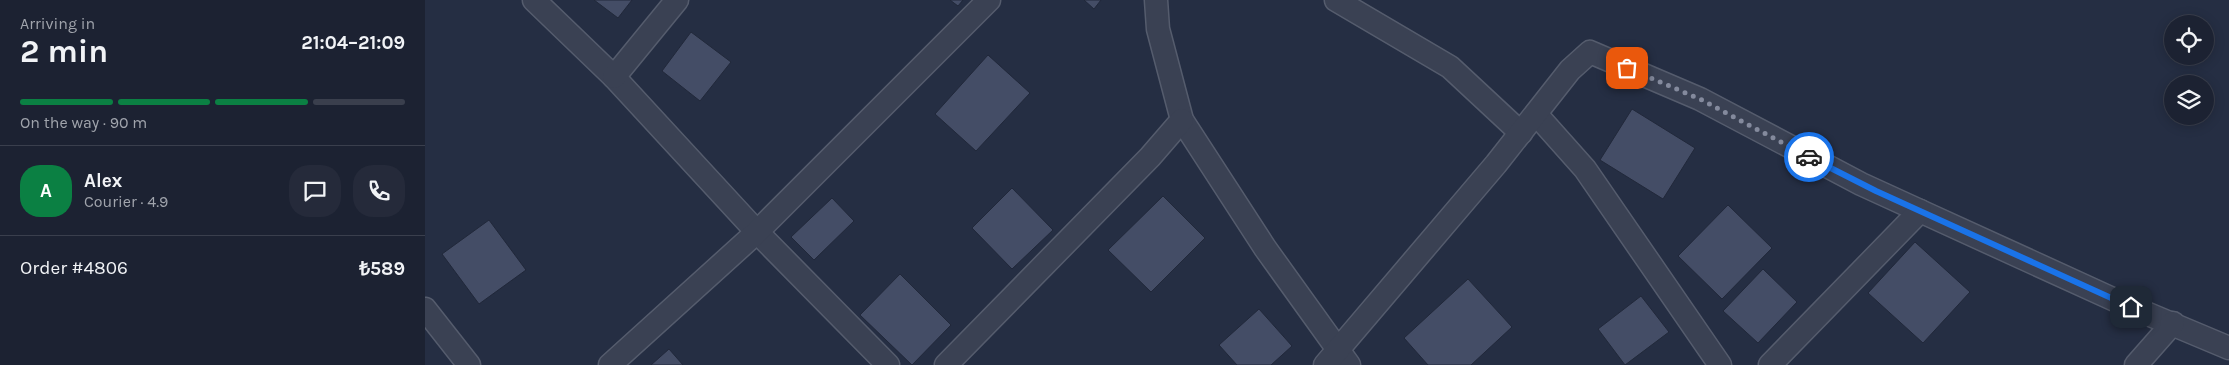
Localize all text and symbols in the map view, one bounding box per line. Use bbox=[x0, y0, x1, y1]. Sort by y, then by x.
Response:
text: Arriving in bbox=[20, 14, 95, 33]
map controls bbox=[2164, 15, 2214, 125]
button: locate bbox=[2164, 15, 2214, 65]
text: 21:04–21:09 bbox=[301, 32, 405, 54]
text: 2 min bbox=[20, 33, 108, 70]
pin bbox=[1606, 47, 1648, 89]
icon: bag bbox=[1613, 54, 1641, 82]
button: layers bbox=[2164, 75, 2214, 125]
text: On the way · 90 m bbox=[20, 113, 147, 132]
courier bbox=[1784, 132, 1834, 182]
icon: car bbox=[1795, 143, 1823, 171]
button: chat bbox=[289, 165, 341, 217]
button: phone bbox=[353, 165, 405, 217]
text: Alex bbox=[84, 170, 122, 192]
text: A bbox=[40, 180, 52, 202]
text: Courier · 4.9 bbox=[84, 192, 168, 211]
text: Order #4806 bbox=[20, 257, 128, 279]
text: ₺589 bbox=[359, 258, 405, 280]
pin bbox=[2110, 286, 2152, 328]
icon: home bbox=[2117, 293, 2145, 321]

